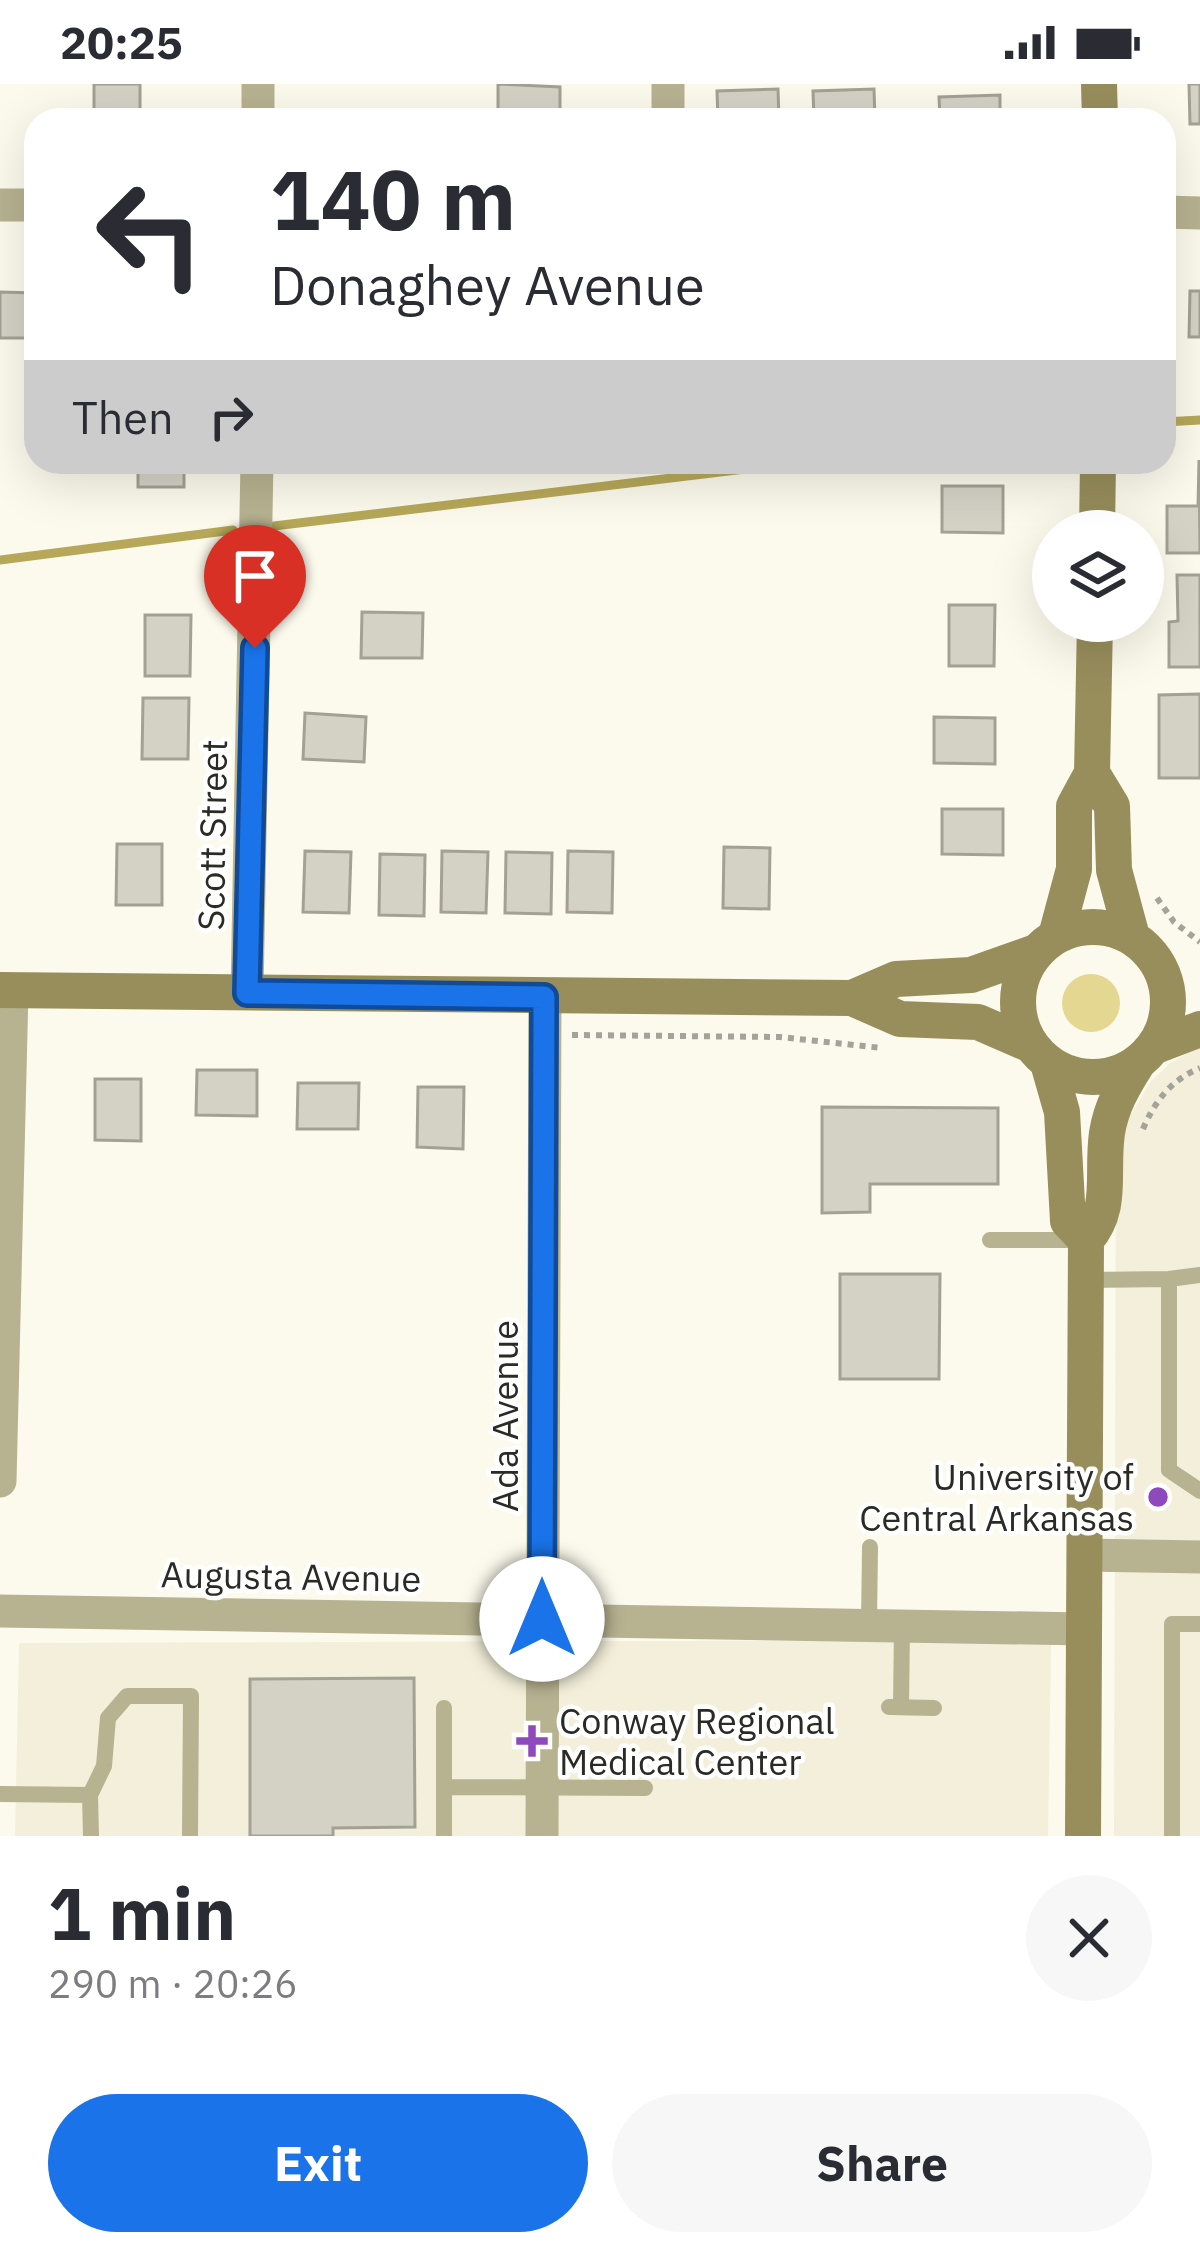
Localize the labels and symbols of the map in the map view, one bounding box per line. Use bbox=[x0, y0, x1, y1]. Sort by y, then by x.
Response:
pin bbox=[204, 525, 306, 648]
street label: Scott Street bbox=[187, 739, 237, 931]
street label: Ada Avenue bbox=[481, 1320, 528, 1512]
place label: University of Central Arkansas bbox=[859, 1453, 1134, 1541]
marker: University of Central Arkansas bbox=[1145, 1484, 1171, 1510]
street label: Augusta Avenue bbox=[160, 1550, 422, 1602]
position arrow bbox=[479, 1556, 605, 1682]
place label: Conway Regional Medical Center bbox=[559, 1697, 835, 1785]
marker: Conway Regional Medical Center bbox=[516, 1725, 548, 1757]

